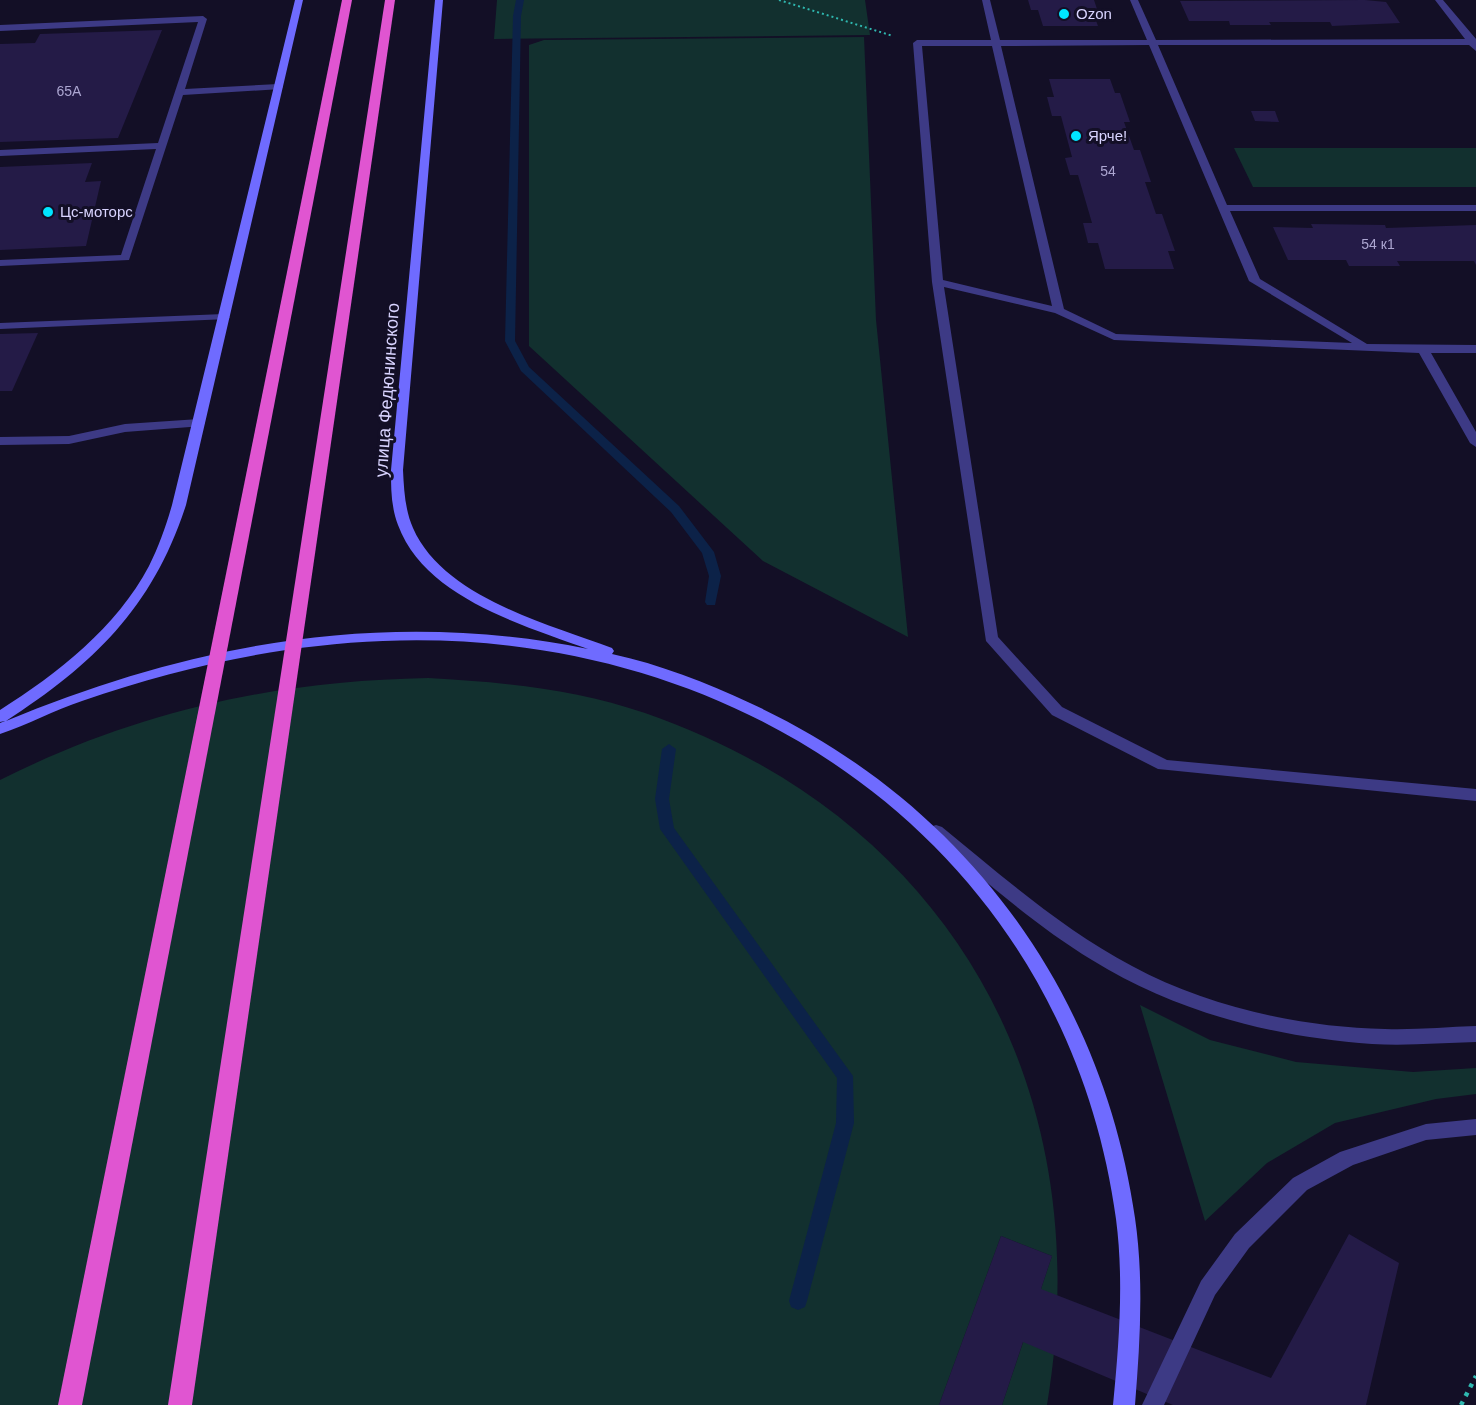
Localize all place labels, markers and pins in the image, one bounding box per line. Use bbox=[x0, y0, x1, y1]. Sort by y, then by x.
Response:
place label: Ozon bbox=[1076, 5, 1112, 22]
marker: Ozon bbox=[1057, 7, 1071, 21]
place label: Ярче! bbox=[1088, 127, 1127, 144]
marker: Ярче! bbox=[1069, 129, 1083, 143]
place label: Цс-моторс bbox=[60, 203, 133, 220]
marker: Цс-моторс bbox=[41, 205, 55, 219]

